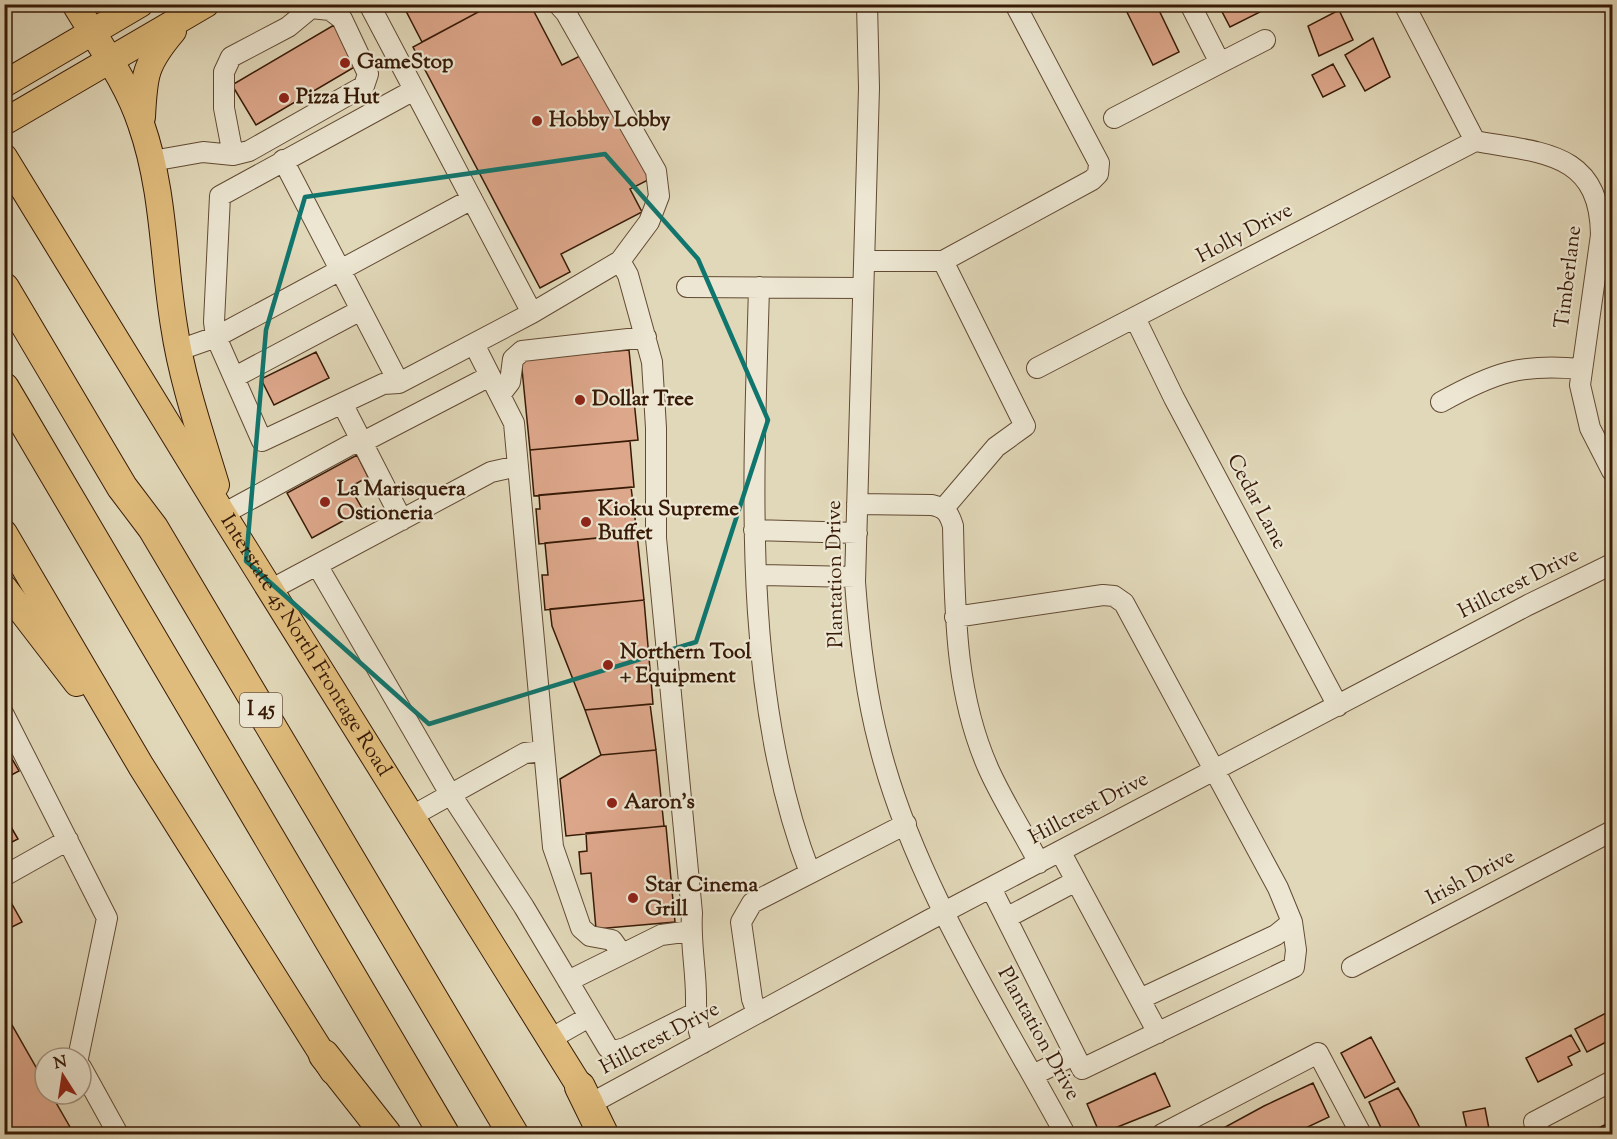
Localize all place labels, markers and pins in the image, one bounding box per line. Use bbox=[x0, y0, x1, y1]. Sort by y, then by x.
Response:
place label: GameStop bbox=[357, 48, 454, 78]
marker: GameStop bbox=[338, 56, 352, 70]
place label: Pizza Hut bbox=[296, 83, 380, 113]
marker: Pizza Hut bbox=[277, 91, 291, 105]
place label: Hobby Lobby bbox=[549, 106, 671, 136]
marker: Hobby Lobby bbox=[530, 114, 544, 128]
place label: Dollar Tree bbox=[592, 385, 694, 415]
marker: Dollar Tree bbox=[573, 393, 587, 407]
place label: La Marisquera Ostioneria bbox=[337, 475, 466, 529]
marker: La Marisquera Ostioneria bbox=[318, 495, 332, 509]
place label: Kioku Supreme Buffet bbox=[598, 495, 739, 549]
marker: Kioku Supreme Buffet bbox=[579, 515, 593, 529]
place label: Northern Tool + Equipment bbox=[620, 638, 751, 692]
marker: Northern Tool + Equipment bbox=[601, 658, 615, 672]
place label: Aaron's bbox=[624, 788, 695, 818]
marker: Aaron's bbox=[605, 796, 619, 810]
place label: Star Cinema Grill bbox=[645, 871, 758, 925]
marker: Star Cinema Grill bbox=[626, 891, 640, 905]

